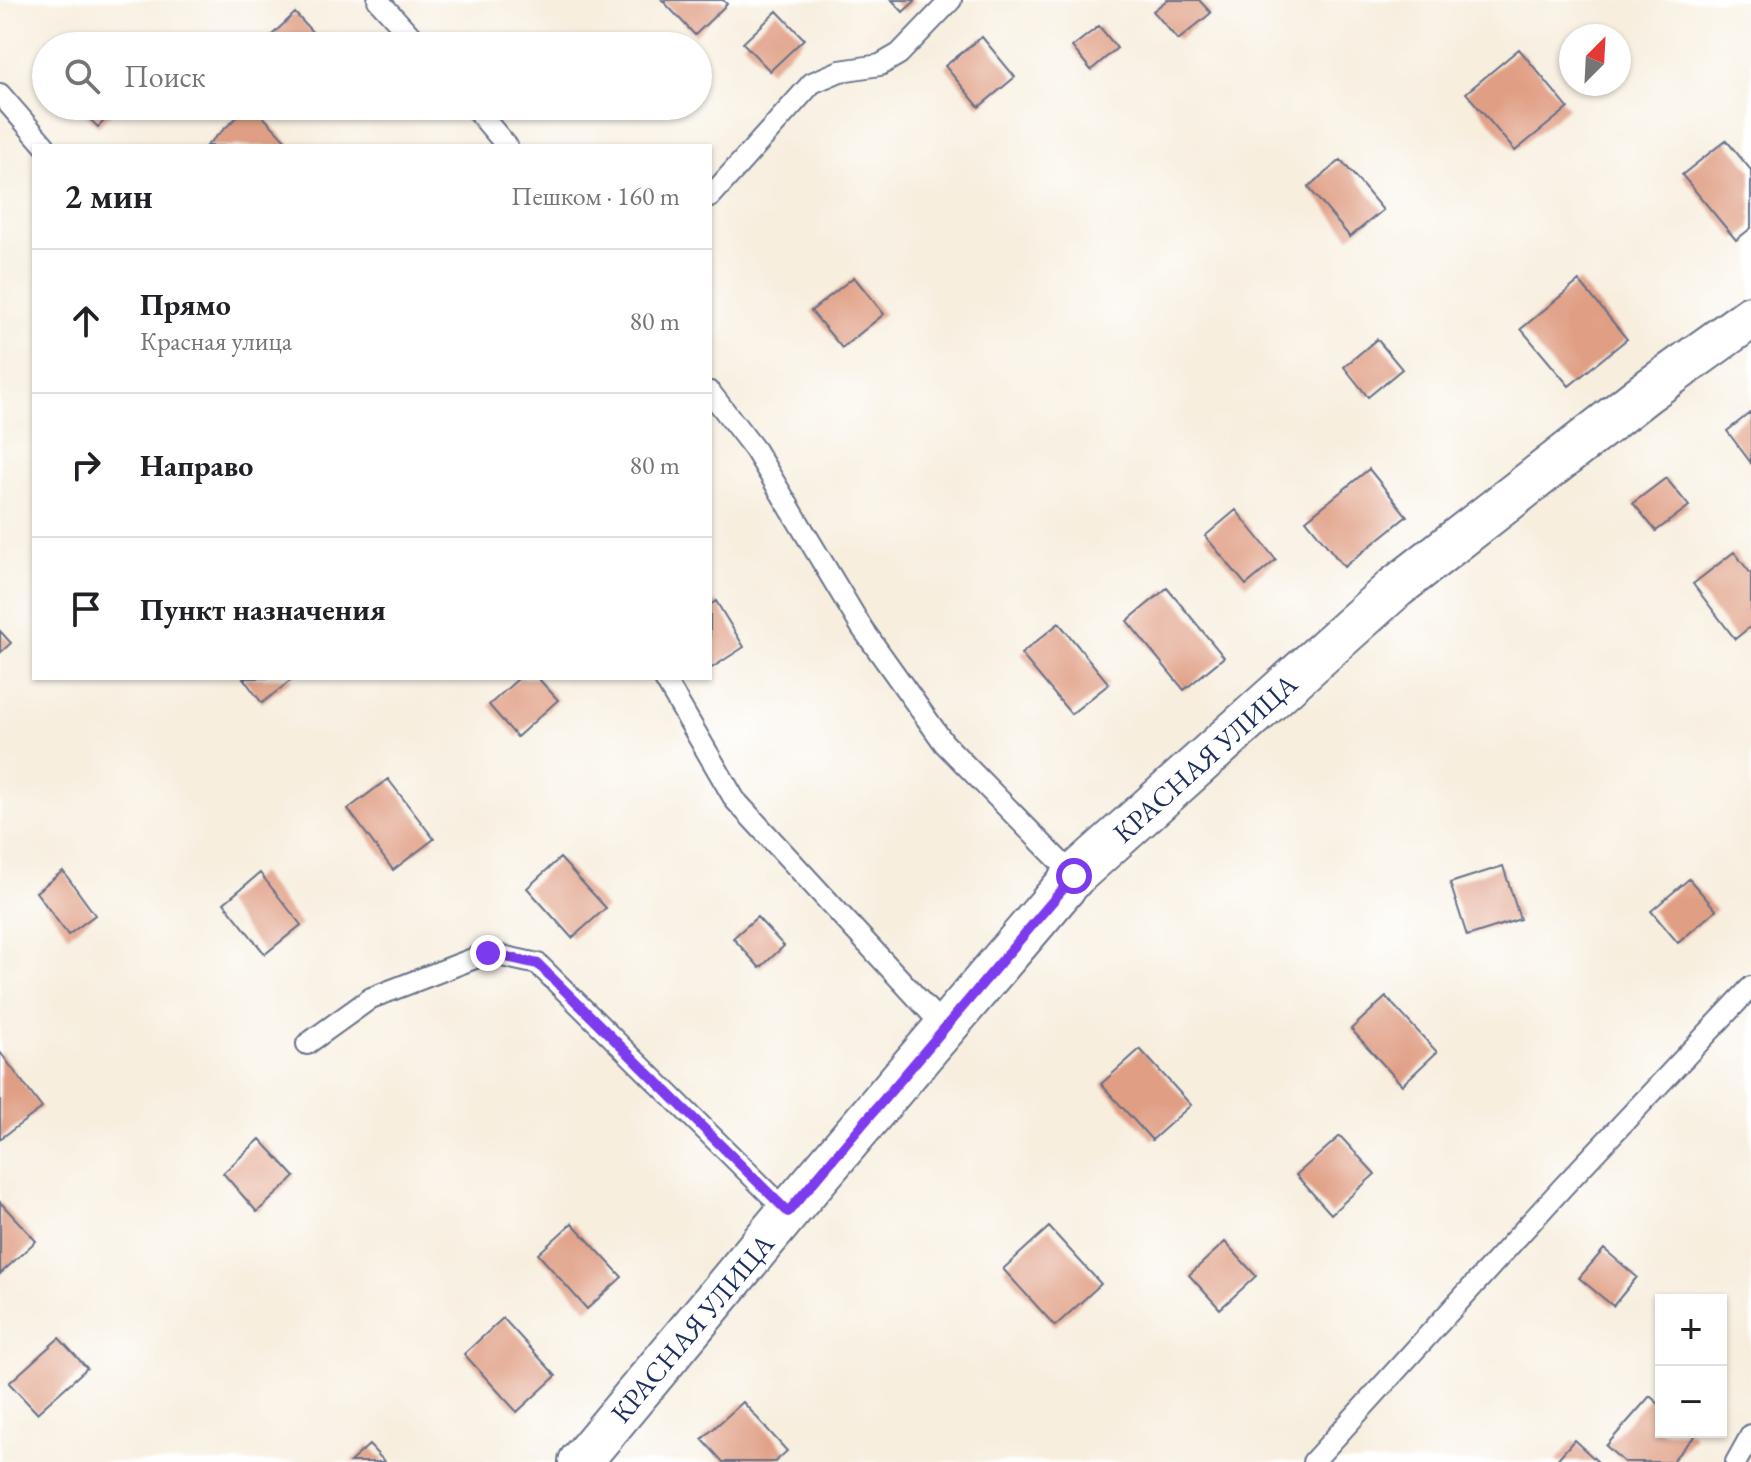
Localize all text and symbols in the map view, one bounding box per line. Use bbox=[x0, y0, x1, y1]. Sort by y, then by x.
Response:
north arrow bbox=[1559, 24, 1631, 96]
search box bbox=[32, 32, 712, 120]
icon: search bbox=[60, 54, 104, 98]
text: Поиск bbox=[124, 57, 206, 96]
text: 2 мин bbox=[64, 174, 153, 218]
text: Пешком · 160 m bbox=[511, 179, 680, 213]
text: Прямо bbox=[140, 285, 231, 324]
icon: ahead bbox=[64, 299, 108, 343]
text: 80 m bbox=[630, 304, 680, 338]
text: Красная улица bbox=[140, 324, 292, 358]
icon: right bbox=[64, 443, 108, 487]
text: Направо bbox=[140, 446, 253, 485]
text: 80 m bbox=[630, 448, 680, 482]
icon: arrive bbox=[64, 587, 108, 631]
text: Пункт назначения bbox=[140, 590, 386, 629]
street label: КРАСНАЯ УЛИЦА bbox=[1105, 665, 1305, 850]
route start bbox=[1056, 858, 1092, 894]
route end bbox=[470, 935, 506, 971]
street label: КРАСНАЯ УЛИЦА bbox=[602, 1226, 782, 1430]
map controls bbox=[1655, 1294, 1727, 1438]
button: + bbox=[1655, 1294, 1727, 1366]
button: − bbox=[1655, 1366, 1727, 1438]

